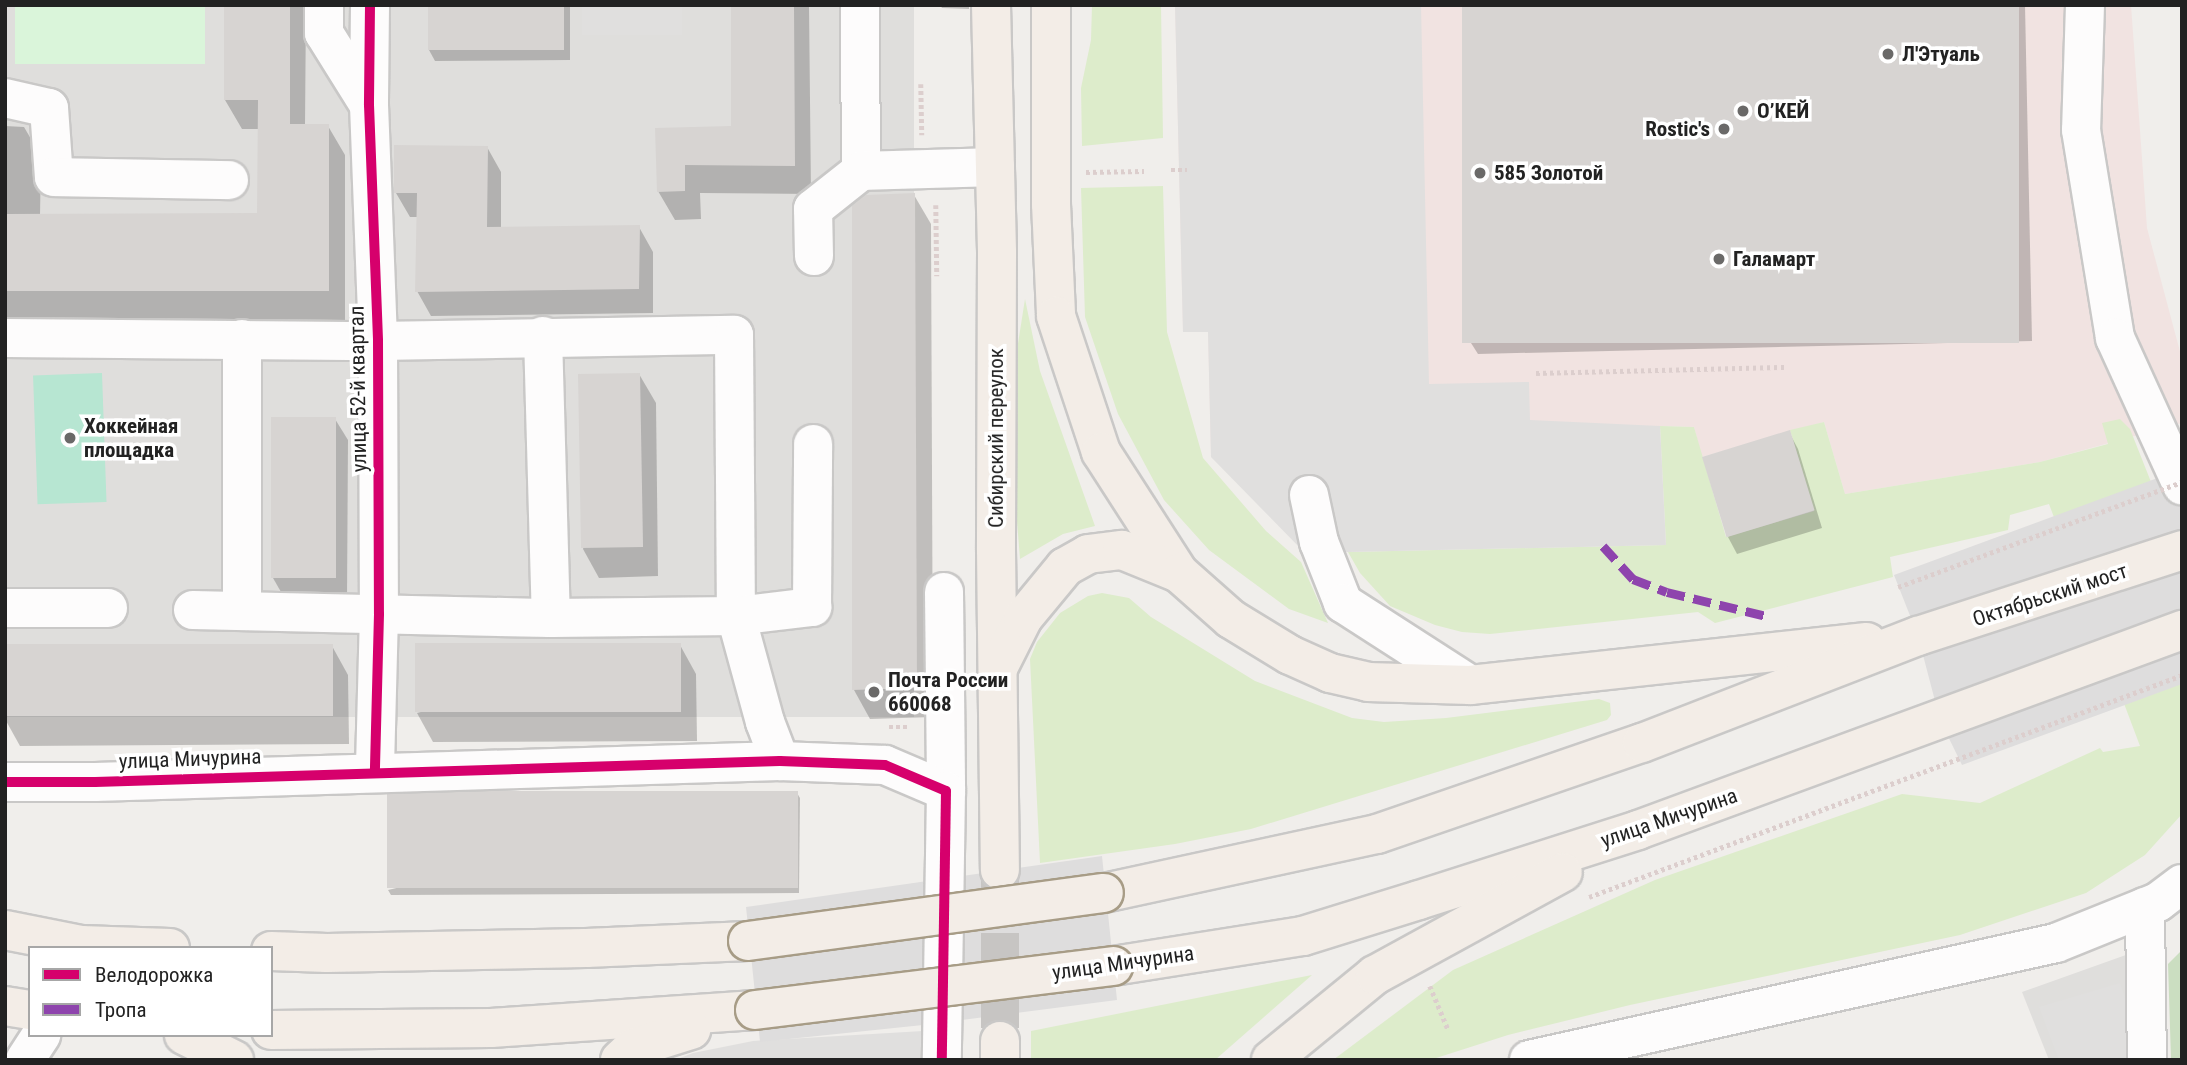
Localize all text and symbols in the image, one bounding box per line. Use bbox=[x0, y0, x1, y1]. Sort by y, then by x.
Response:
place label: Л'Этуаль bbox=[1902, 41, 1980, 67]
marker: Л'Этуаль bbox=[1880, 46, 1896, 62]
place label: О’КЕЙ bbox=[1757, 98, 1809, 124]
marker: О’КЕЙ bbox=[1735, 103, 1751, 119]
place label: Rostic's bbox=[1645, 116, 1710, 142]
marker: Rostic's bbox=[1716, 121, 1732, 137]
place label: 585 Золотой bbox=[1494, 160, 1603, 186]
marker: 585 Золотой bbox=[1472, 165, 1488, 181]
place label: Галамарт bbox=[1733, 246, 1815, 272]
marker: Галамарт bbox=[1711, 251, 1727, 267]
street label: улица 52-й квартал bbox=[344, 305, 372, 473]
street label: Сибирский переулок bbox=[983, 348, 1009, 528]
place label: Хоккейная площадка bbox=[84, 413, 178, 463]
marker: Хоккейная площадка bbox=[62, 430, 78, 446]
street label: Октябрьский мост bbox=[1970, 558, 2130, 632]
place label: Почта России 660068 bbox=[888, 667, 1008, 717]
marker: Почта России 660068 bbox=[866, 684, 882, 700]
street label: улица Мичурина bbox=[118, 744, 262, 774]
street label: улица Мичурина bbox=[1597, 783, 1741, 853]
street label: улица Мичурина bbox=[1051, 941, 1195, 985]
legend bbox=[28, 946, 273, 1037]
text: Велодорожка bbox=[95, 963, 213, 987]
text: Тропа bbox=[95, 998, 146, 1022]

